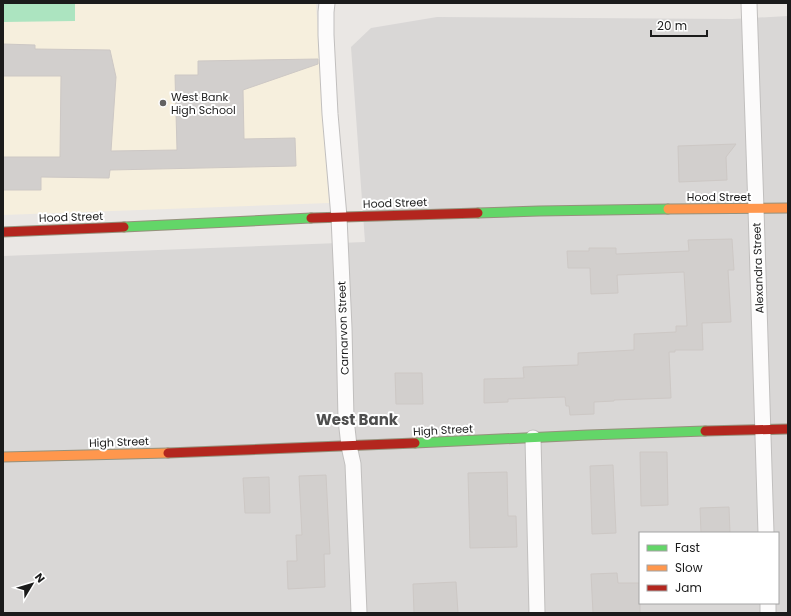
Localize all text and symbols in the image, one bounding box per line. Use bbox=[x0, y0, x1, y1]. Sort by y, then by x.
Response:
scale bar bbox=[651, 12, 707, 38]
text: 20 m bbox=[657, 17, 687, 34]
place label: West Bank High School bbox=[171, 89, 236, 118]
marker: West Bank High School bbox=[158, 98, 168, 108]
street label: Hood Street bbox=[687, 189, 751, 205]
street label: Hood Street bbox=[363, 194, 427, 212]
street label: Hood Street bbox=[39, 208, 103, 226]
street label: Alexandra Street bbox=[748, 222, 768, 314]
street label: Carnarvon Street bbox=[333, 281, 353, 375]
district label: West Bank bbox=[316, 409, 399, 430]
street label: High Street bbox=[413, 420, 473, 440]
street label: High Street bbox=[89, 433, 149, 451]
legend bbox=[639, 532, 779, 604]
text: Fast bbox=[675, 539, 700, 556]
text: Slow bbox=[675, 559, 703, 576]
north arrow bbox=[12, 564, 52, 604]
text: N bbox=[31, 570, 49, 586]
text: Jam bbox=[675, 579, 702, 596]

